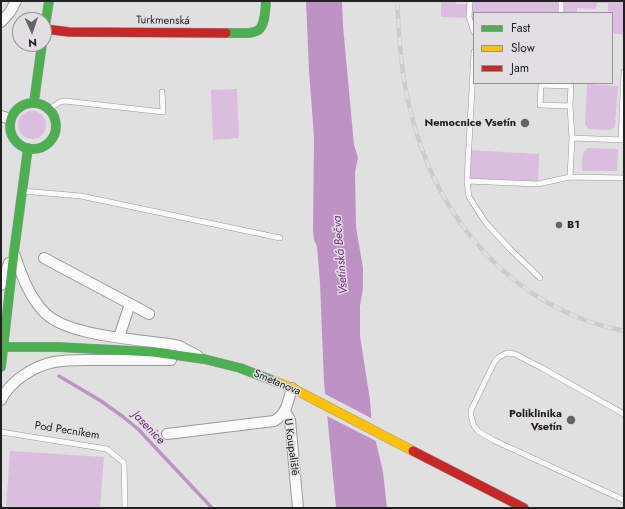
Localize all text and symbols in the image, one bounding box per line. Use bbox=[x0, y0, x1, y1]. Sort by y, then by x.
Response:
north arrow bbox=[12, 12, 52, 52]
legend bbox=[473, 12, 613, 84]
street label: Turkmenská bbox=[136, 14, 190, 28]
text: Fast bbox=[511, 19, 530, 37]
text: N bbox=[28, 35, 37, 51]
text: Slow bbox=[511, 39, 535, 57]
text: Jam bbox=[511, 59, 529, 77]
place label: Nemocnice Vsetín bbox=[424, 116, 516, 130]
marker: Nemocnice Vsetín bbox=[519, 117, 531, 129]
water label: Vsetínská Bečva bbox=[330, 215, 352, 295]
place label: B1 bbox=[567, 218, 580, 232]
marker: B1 bbox=[554, 220, 564, 230]
street label: Smetanova bbox=[251, 367, 303, 399]
place label: Poliklinika Vsetín bbox=[509, 407, 562, 433]
water label: Jasenice bbox=[129, 408, 167, 448]
marker: Poliklinika Vsetín bbox=[565, 414, 577, 426]
street label: U Koupaliště bbox=[280, 418, 302, 476]
street label: Pod Pecníkem bbox=[34, 419, 100, 443]

